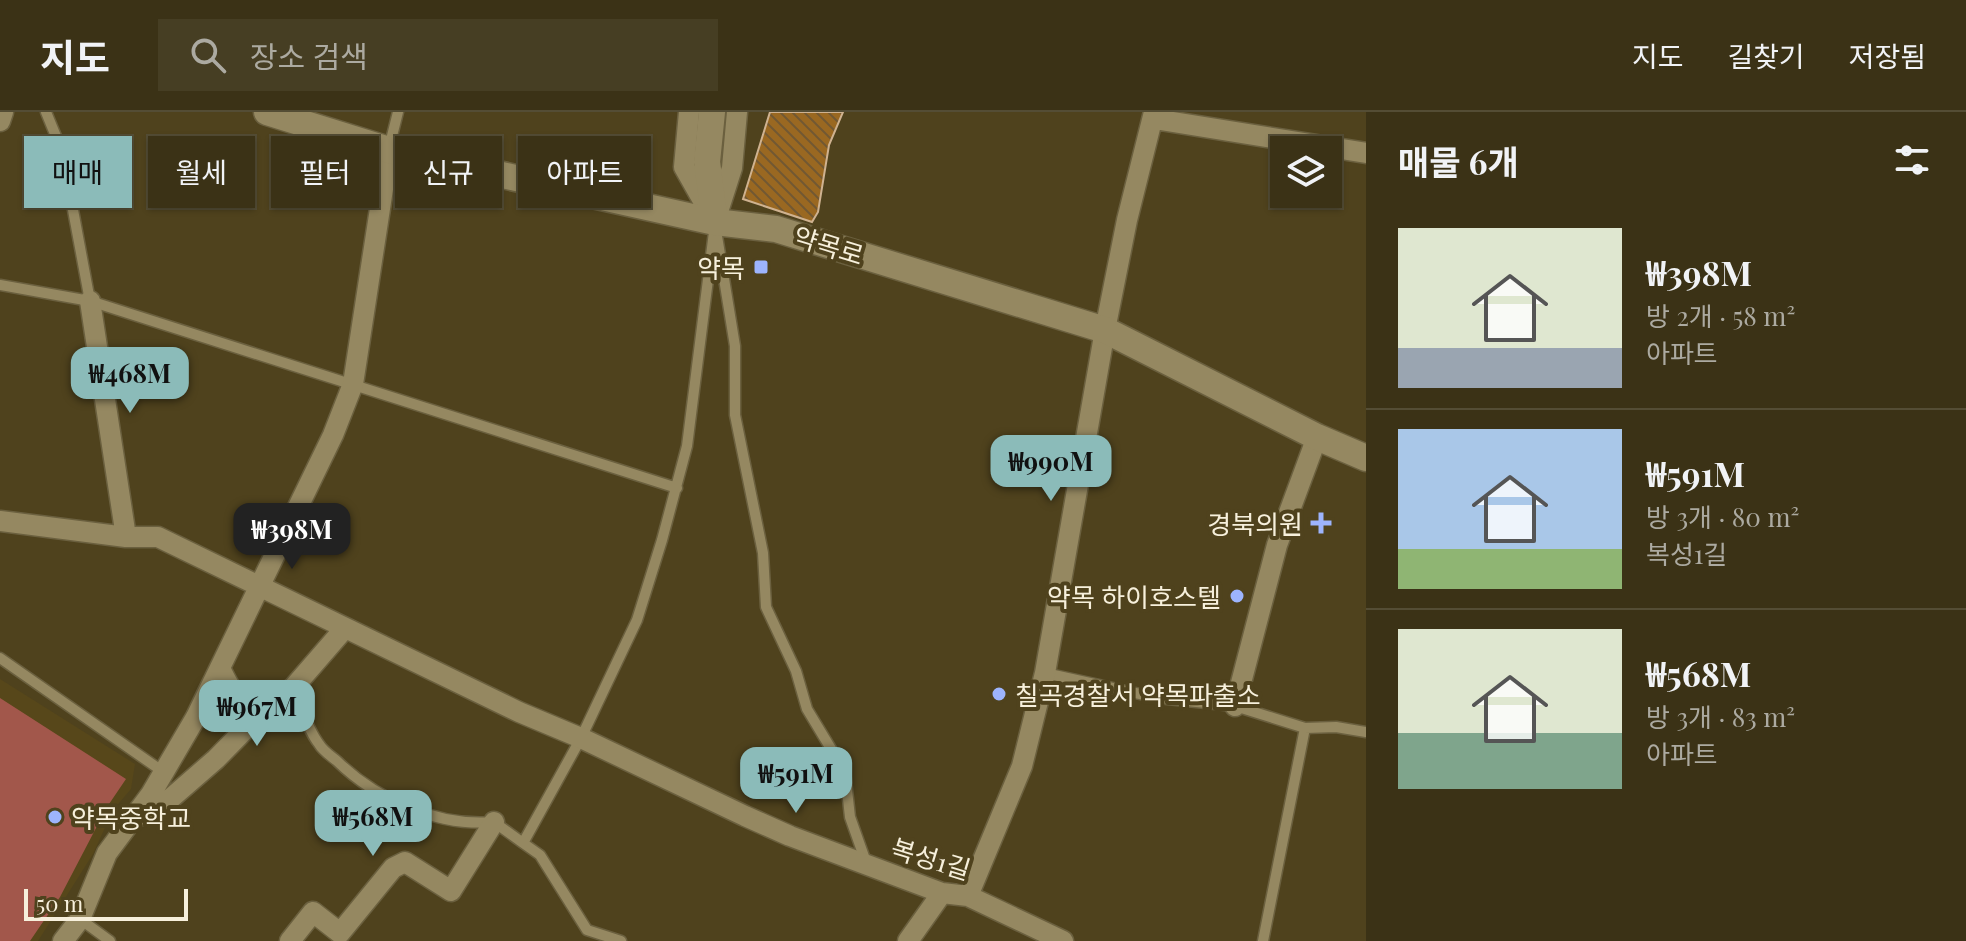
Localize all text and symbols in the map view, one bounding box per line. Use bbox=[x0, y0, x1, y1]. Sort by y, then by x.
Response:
search box bbox=[158, 19, 718, 91]
text: 지도 bbox=[40, 31, 110, 82]
icon: search bbox=[186, 33, 230, 77]
text: 장소 검색 bbox=[250, 36, 368, 76]
text: 지도 bbox=[1632, 37, 1683, 74]
text: 길찾기 bbox=[1727, 37, 1805, 74]
text: 저장됨 bbox=[1849, 37, 1926, 74]
chip: 매매 bbox=[24, 136, 132, 208]
chip: 월세 bbox=[148, 136, 255, 208]
chip: 필터 bbox=[271, 136, 379, 208]
chip: 신규 bbox=[395, 136, 502, 208]
chip: 아파트 bbox=[518, 136, 651, 208]
map controls bbox=[1270, 136, 1342, 208]
button: layers bbox=[1270, 136, 1342, 208]
text: 매물 6개 bbox=[1398, 138, 1519, 184]
icon: filters bbox=[1890, 138, 1934, 182]
street label: 약목로 bbox=[790, 218, 868, 272]
text: ₩398M bbox=[1646, 249, 1752, 295]
place label: 약목 bbox=[697, 250, 745, 285]
marker: 약목 bbox=[752, 258, 770, 276]
icon: home bbox=[1462, 260, 1558, 356]
text: 방 2개 · 58 m² bbox=[1646, 298, 1795, 333]
text: 아파트 bbox=[1646, 335, 1718, 370]
pin: ₩468M bbox=[74, 347, 186, 415]
text: ₩468M bbox=[89, 355, 171, 390]
pin: ₩990M bbox=[995, 435, 1107, 503]
text: ₩990M bbox=[1009, 443, 1093, 478]
text: ₩591M bbox=[1646, 450, 1745, 496]
icon: home bbox=[1462, 461, 1558, 557]
text: 방 3개 · 80 m² bbox=[1646, 499, 1799, 534]
pin: ₩398M bbox=[236, 503, 348, 571]
place label: 경북의원 bbox=[1207, 506, 1303, 541]
text: ₩398M bbox=[251, 511, 333, 546]
marker: 경북의원 bbox=[1310, 512, 1332, 534]
text: 복성1길 bbox=[1646, 536, 1727, 571]
place label: 약목 하이호스텔 bbox=[1047, 579, 1221, 614]
marker: 약목 하이호스텔 bbox=[1228, 587, 1246, 605]
text: ₩568M bbox=[1646, 650, 1751, 696]
icon: home bbox=[1462, 661, 1558, 757]
place label: 칠곡경찰서 약목파출소 bbox=[1015, 677, 1261, 712]
pin: ₩967M bbox=[201, 680, 313, 748]
marker: 칠곡경찰서 약목파출소 bbox=[990, 685, 1008, 703]
text: ₩967M bbox=[217, 688, 297, 723]
text: 방 3개 · 83 m² bbox=[1646, 699, 1795, 734]
text: 아파트 bbox=[1646, 736, 1718, 771]
pin: ₩591M bbox=[740, 747, 852, 815]
text: ₩591M bbox=[758, 755, 834, 790]
pin: ₩568M bbox=[317, 790, 429, 858]
text: ₩568M bbox=[333, 798, 413, 833]
place label: 약목중학교 bbox=[71, 800, 191, 835]
marker: 약목중학교 bbox=[46, 808, 64, 826]
street label: 복성1길 bbox=[887, 829, 975, 887]
scale bar bbox=[24, 885, 188, 921]
text: 50 m bbox=[36, 888, 83, 918]

